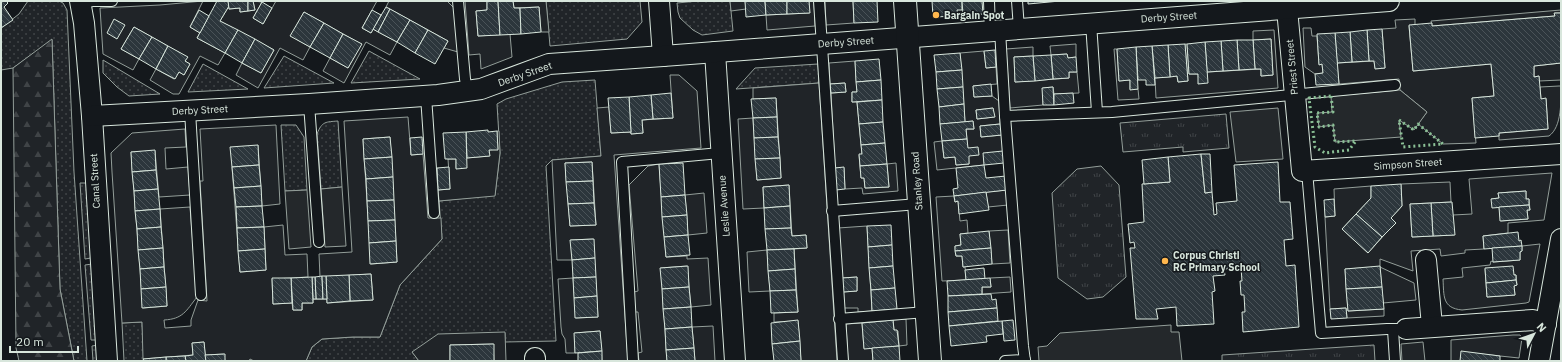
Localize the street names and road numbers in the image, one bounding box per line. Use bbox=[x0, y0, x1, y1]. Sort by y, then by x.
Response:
street label: Derby Street bbox=[1140, 9, 1198, 25]
street label: Derby Street bbox=[817, 34, 875, 50]
street label: Priest Street bbox=[1283, 38, 1301, 95]
street label: Derby Street bbox=[496, 59, 554, 89]
street label: Derby Street bbox=[171, 102, 229, 118]
street label: Stanley Road bbox=[908, 151, 926, 211]
street label: Canal Street bbox=[87, 153, 103, 209]
street label: Simpson Street bbox=[1373, 155, 1443, 173]
street label: Leslie Avenue bbox=[715, 174, 733, 237]

